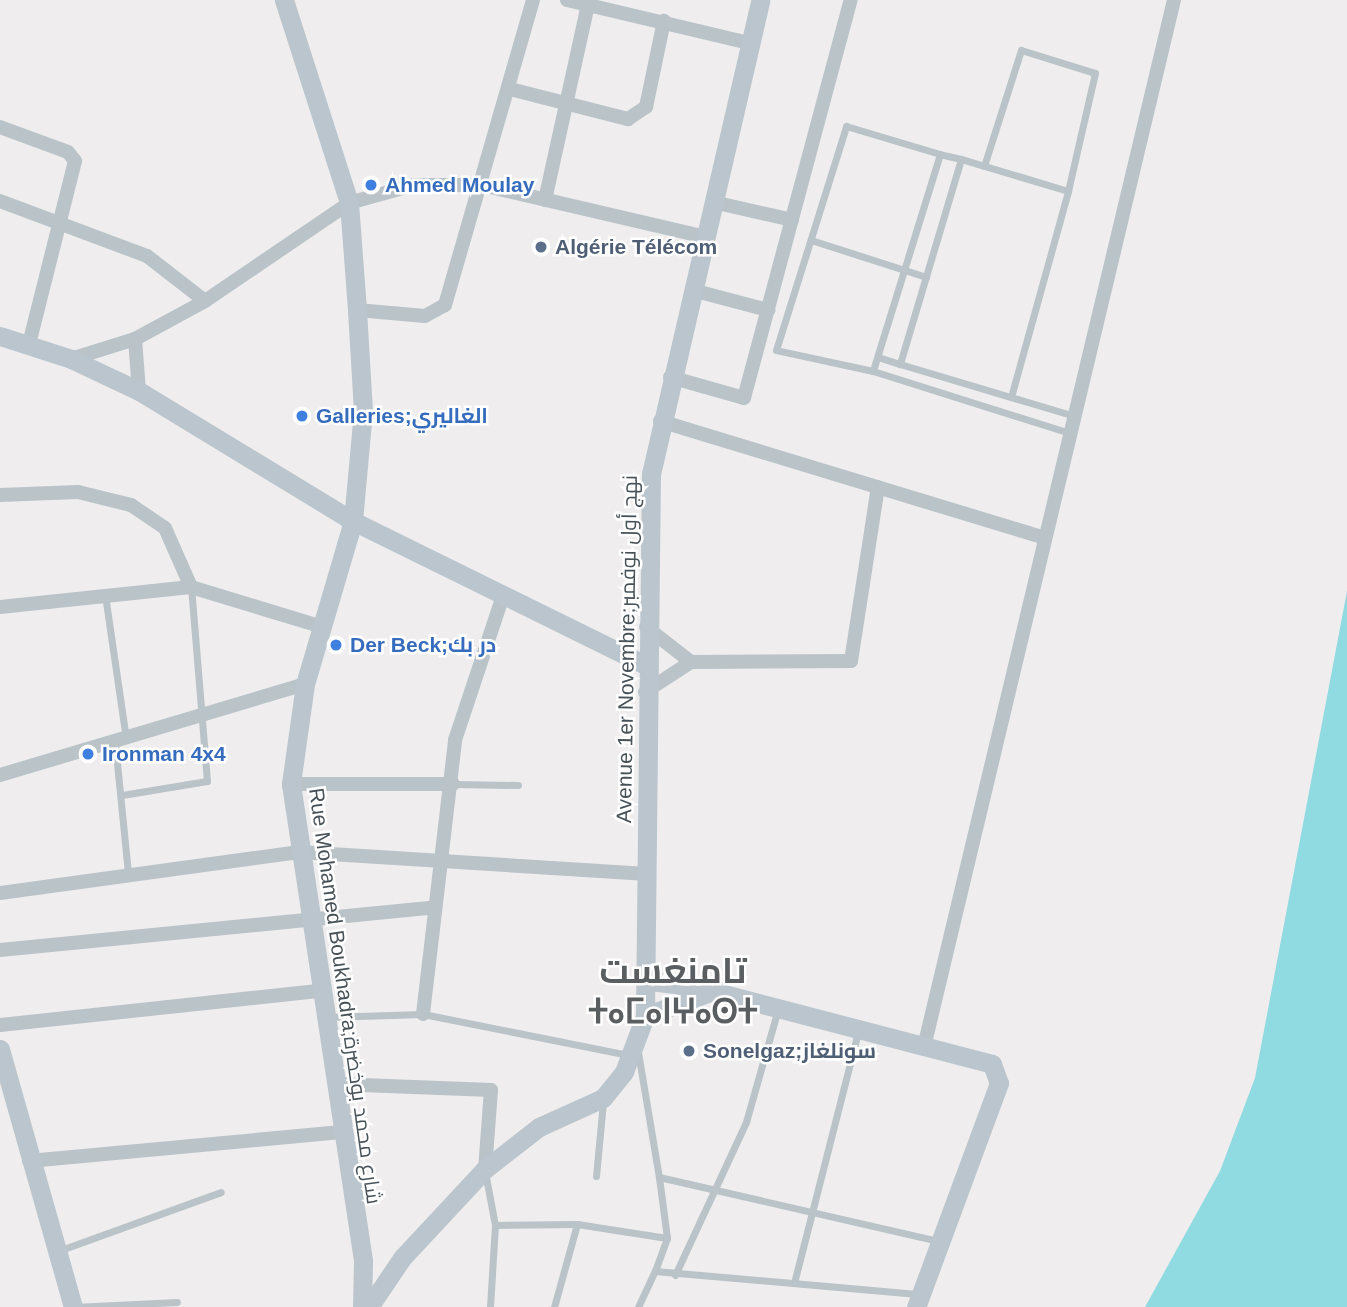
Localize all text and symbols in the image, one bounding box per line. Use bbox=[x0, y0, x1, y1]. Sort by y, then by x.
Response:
place label: Ahmed Moulay bbox=[385, 172, 534, 198]
marker: Ahmed Moulay bbox=[363, 177, 379, 193]
place label: Algérie Télécom bbox=[555, 234, 717, 260]
marker: Algérie Télécom bbox=[533, 239, 549, 255]
place label: Galleries;الغاليري bbox=[316, 403, 488, 429]
marker: Galleries;الغاليري bbox=[294, 408, 310, 424]
street label: Avenue 1er Novembre;نهج أول نوفمبر bbox=[611, 475, 643, 823]
place label: Der Beck;در بك bbox=[350, 632, 496, 658]
marker: Der Beck;در بك bbox=[328, 637, 344, 653]
place label: Ironman 4x4 bbox=[102, 741, 226, 767]
marker: Ironman 4x4 bbox=[80, 746, 96, 762]
street label: Rue Mohamed Boukhadra;شارع محمد بوخضرة bbox=[303, 786, 387, 1206]
district label: تامنغست ⵜⴰⵎⴰⵏⵖⴰⵙⵜ bbox=[588, 950, 758, 1032]
place label: Sonelgaz;سونلغاز bbox=[703, 1038, 876, 1064]
marker: Sonelgaz;سونلغاز bbox=[681, 1043, 697, 1059]

